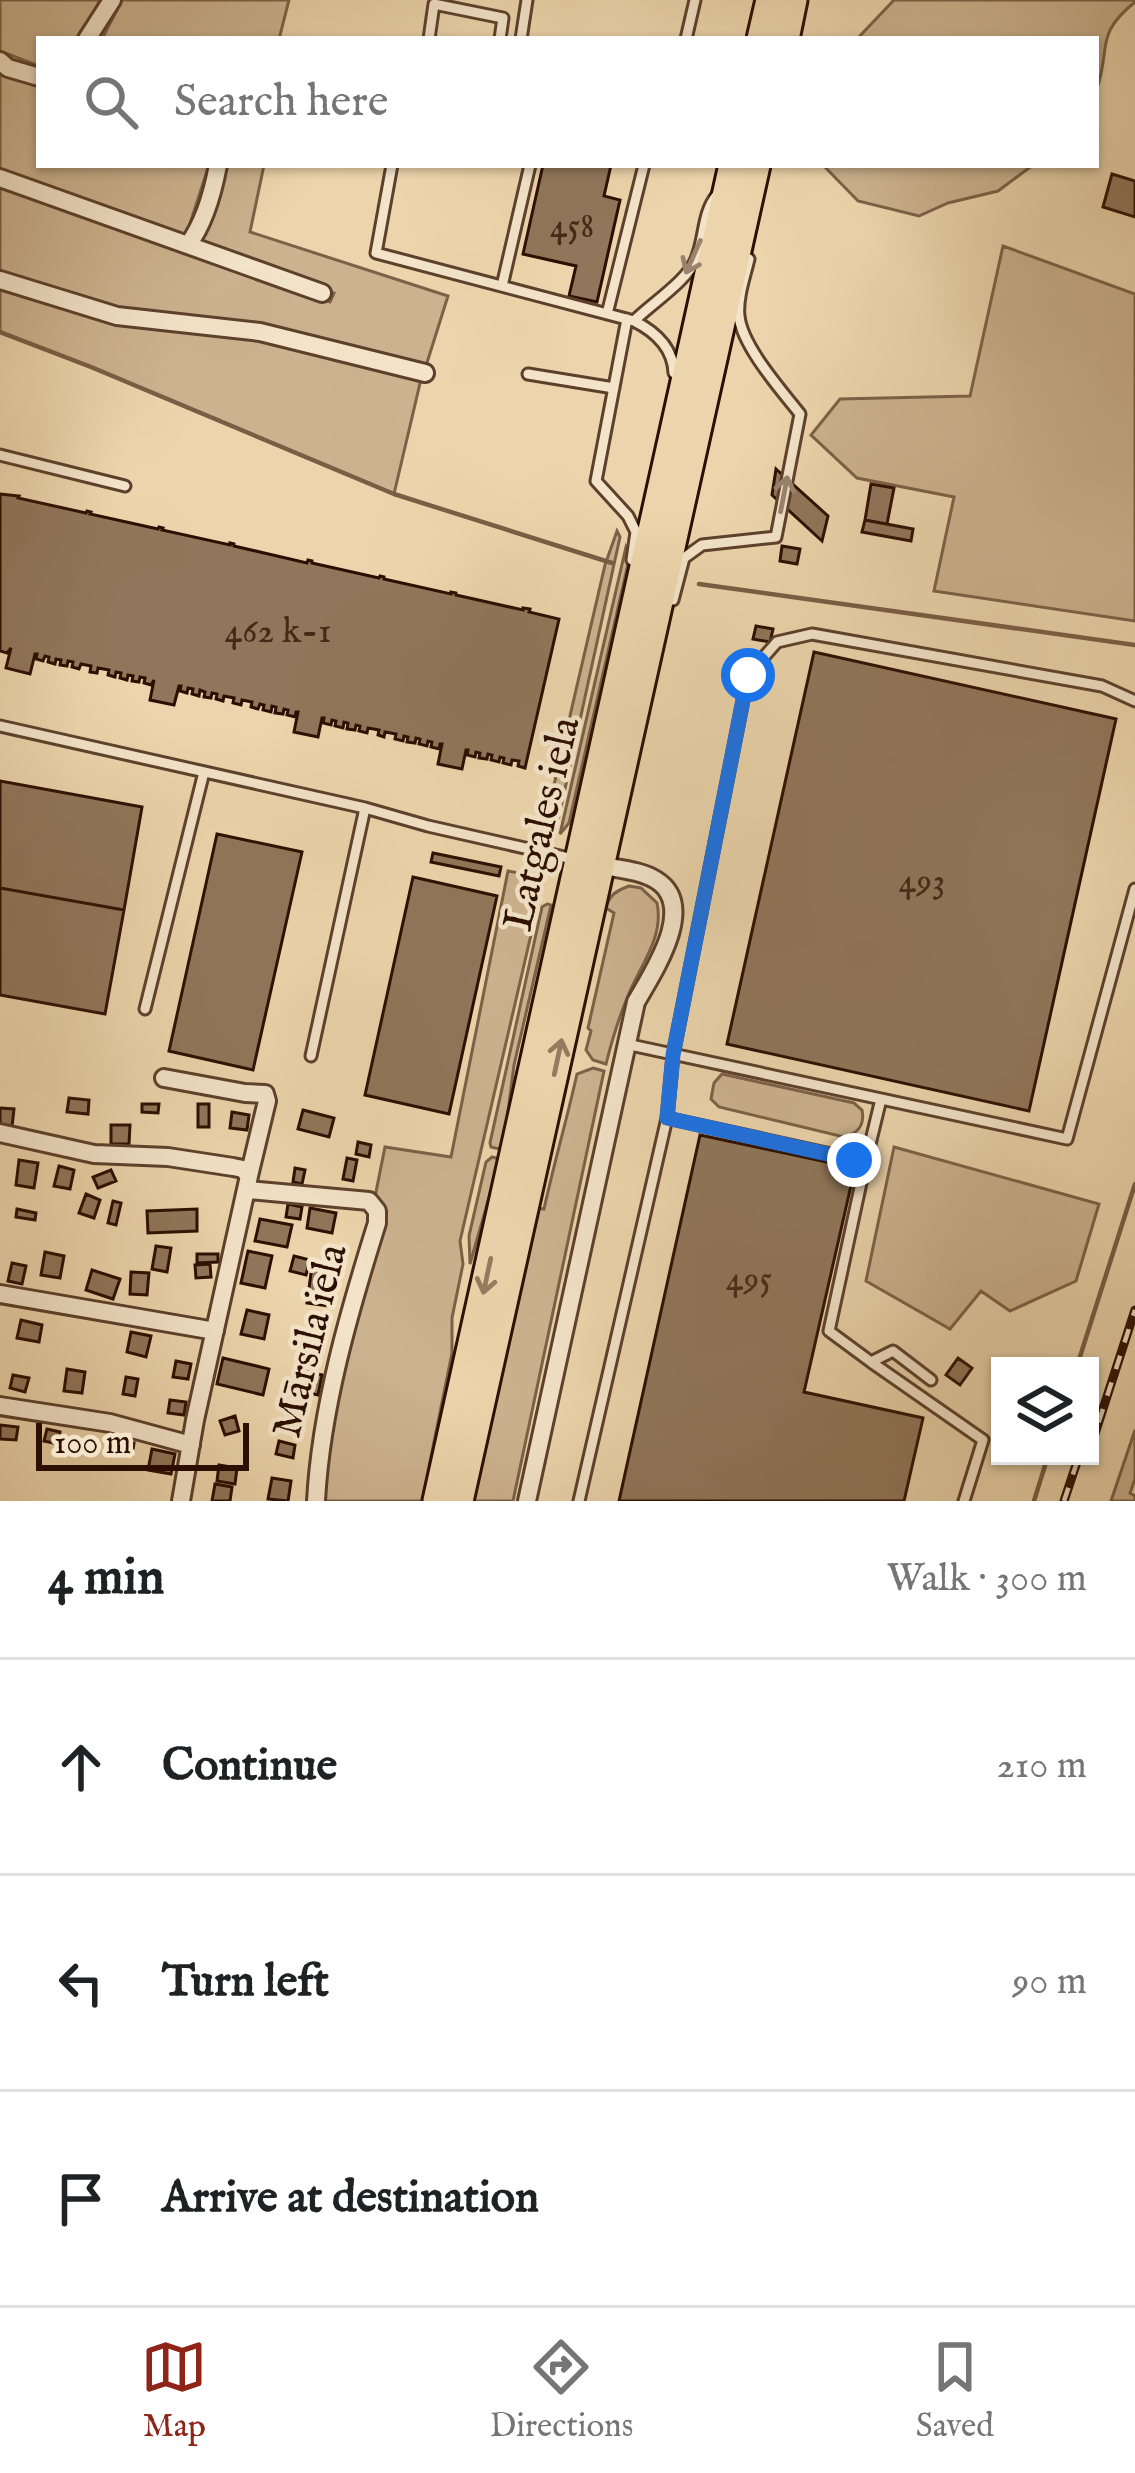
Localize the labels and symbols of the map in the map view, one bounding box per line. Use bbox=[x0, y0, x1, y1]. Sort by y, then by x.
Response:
house number: 458 bbox=[550, 204, 594, 250]
one-way arrow bbox=[680, 238, 702, 274]
one-way arrow bbox=[774, 476, 796, 515]
house number: 462 k-1 bbox=[225, 609, 331, 655]
route start bbox=[721, 648, 775, 702]
street label: Latgales iela bbox=[493, 711, 594, 936]
house number: 493 bbox=[899, 859, 945, 905]
one-way arrow bbox=[548, 1038, 571, 1076]
route end bbox=[827, 1133, 881, 1187]
street label: Mārsila iela bbox=[261, 1238, 361, 1443]
one-way arrow bbox=[474, 1256, 497, 1294]
house number: 495 bbox=[726, 1257, 772, 1303]
scale bar bbox=[36, 1417, 249, 1470]

